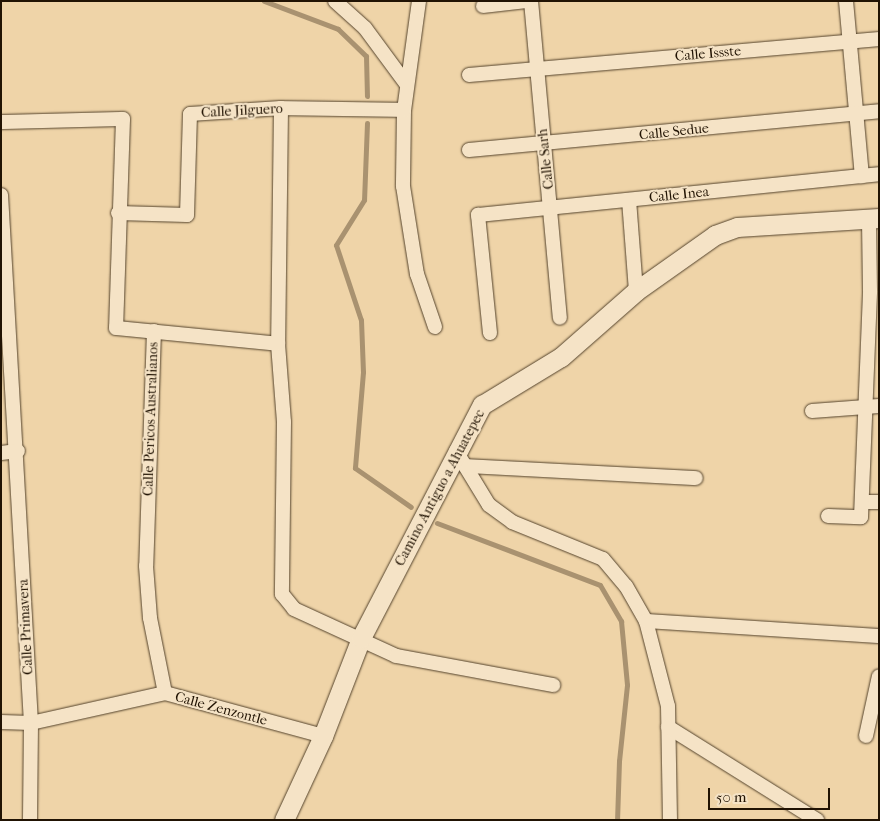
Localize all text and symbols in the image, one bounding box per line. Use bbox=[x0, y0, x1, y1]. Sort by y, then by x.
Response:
street label: Calle Issste bbox=[674, 43, 742, 65]
street label: Calle Jilguero bbox=[201, 100, 283, 122]
street label: Calle Sedue bbox=[638, 120, 710, 144]
street label: Calle Sarh bbox=[534, 128, 558, 190]
street label: Calle Inea bbox=[648, 183, 710, 207]
street label: Calle Pericos Australianos bbox=[140, 342, 162, 496]
street label: Camino Antiguo a Ahuatepec bbox=[392, 407, 488, 569]
street label: Calle Primavera bbox=[15, 579, 37, 675]
street label: Calle Zenzontle bbox=[173, 689, 269, 729]
scale bar bbox=[710, 778, 832, 810]
text: 50 m bbox=[716, 788, 746, 806]

